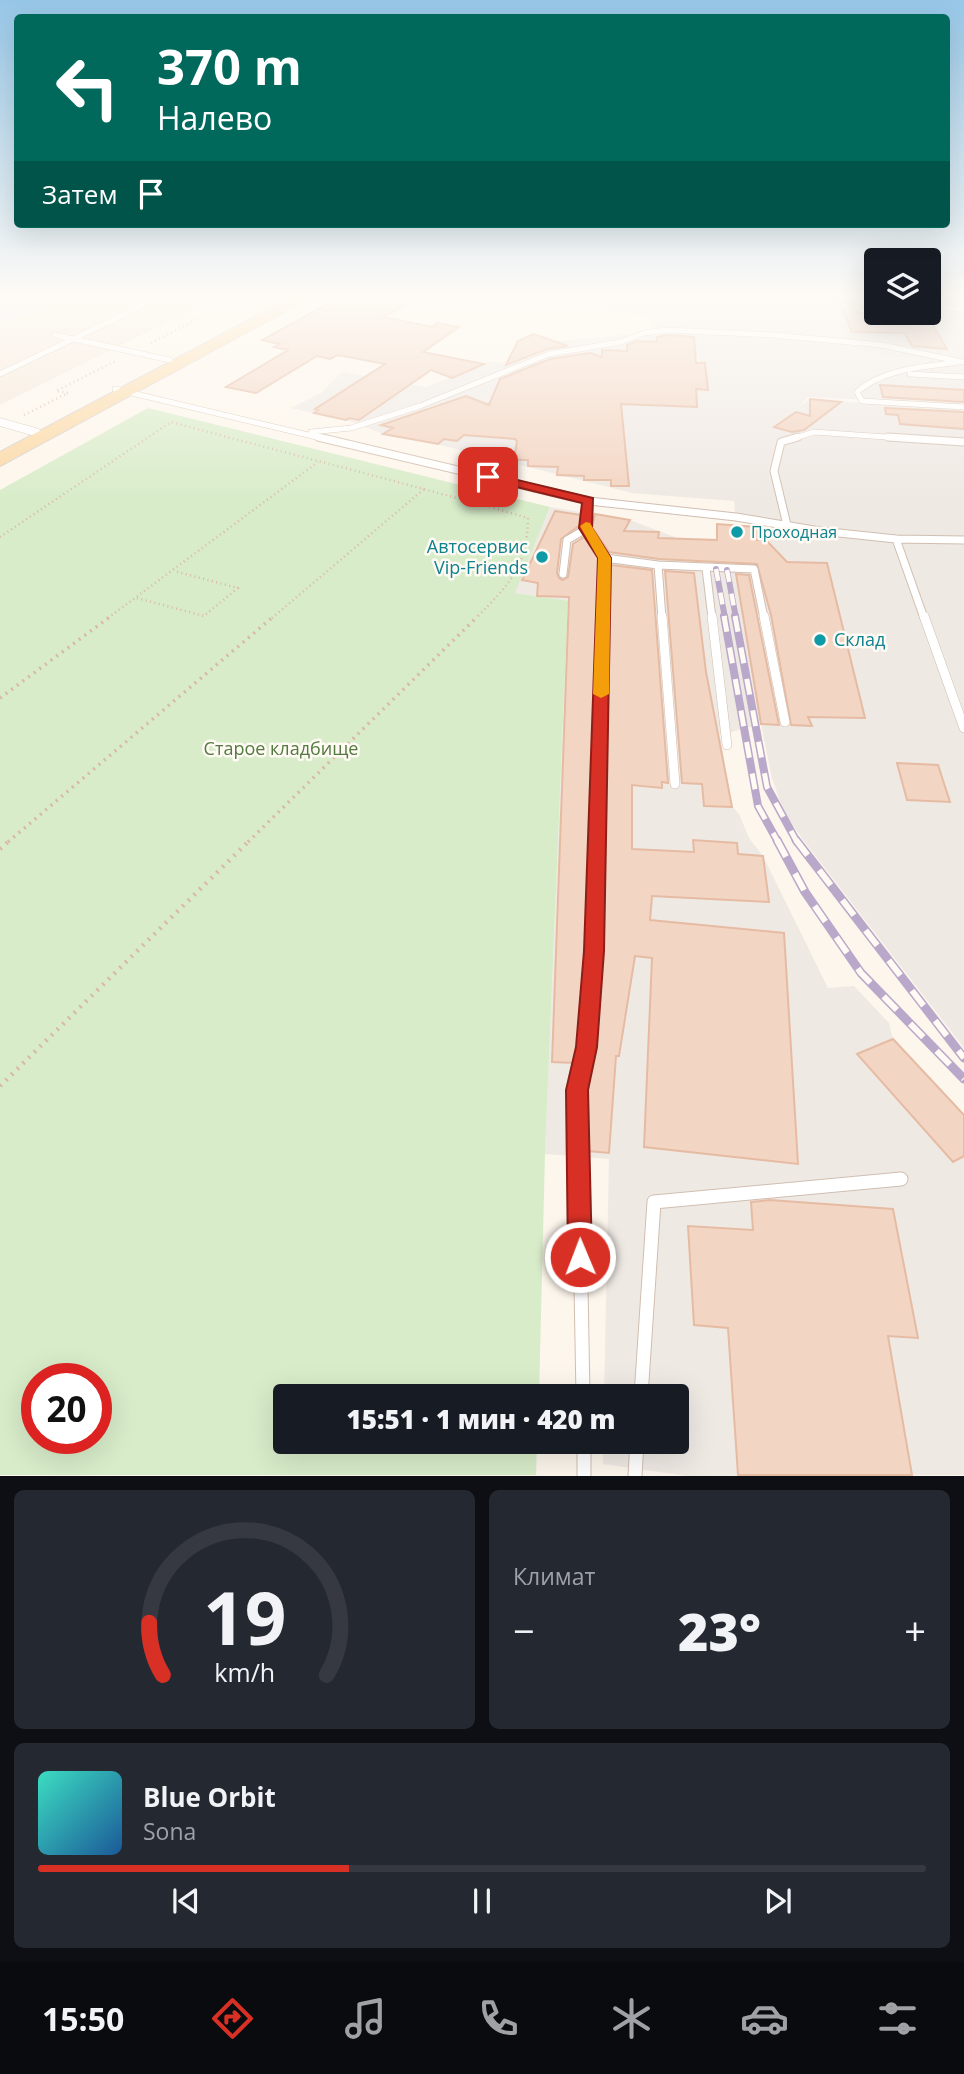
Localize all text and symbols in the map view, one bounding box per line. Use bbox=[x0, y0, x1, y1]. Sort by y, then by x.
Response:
text: 370 m bbox=[157, 33, 302, 99]
icon: left bbox=[42, 42, 133, 133]
text: Налево bbox=[157, 96, 272, 139]
icon: arrive bbox=[132, 175, 170, 213]
text: Затем bbox=[42, 176, 118, 212]
map controls bbox=[864, 248, 941, 325]
button: layers bbox=[864, 248, 941, 325]
pin bbox=[458, 447, 518, 507]
icon: arrive bbox=[469, 458, 507, 496]
place label: Проходная bbox=[751, 521, 837, 543]
marker: Проходная bbox=[729, 524, 745, 540]
place label: Автосервис Vip-Friends bbox=[427, 534, 528, 579]
marker: Автосервис Vip-Friends bbox=[534, 549, 550, 565]
place label: Склад bbox=[834, 627, 885, 651]
marker: Склад bbox=[812, 632, 828, 648]
park label: Старое кладбище bbox=[204, 736, 358, 760]
position arrow bbox=[543, 1220, 617, 1294]
speed limit sign: 20 bbox=[21, 1363, 112, 1454]
text: 15:51 · 1 мин · 420 m bbox=[346, 1401, 616, 1437]
text: Климат bbox=[513, 1560, 595, 1592]
text: 19 bbox=[203, 1568, 286, 1667]
text: 23° bbox=[678, 1595, 761, 1666]
text: − bbox=[513, 1604, 535, 1656]
text: + bbox=[904, 1604, 926, 1656]
text: km/h bbox=[214, 1655, 275, 1689]
text: Blue Orbit bbox=[143, 1779, 276, 1815]
text: Sona bbox=[143, 1815, 196, 1847]
icon: previous bbox=[167, 1882, 205, 1920]
icon: pause bbox=[463, 1882, 501, 1920]
icon: next bbox=[759, 1882, 797, 1920]
icon: directions bbox=[208, 1994, 257, 2043]
icon: music bbox=[341, 1994, 390, 2043]
icon: phone bbox=[474, 1994, 523, 2043]
icon: climate bbox=[607, 1994, 656, 2043]
icon: car bbox=[740, 1994, 789, 2043]
icon: filters bbox=[873, 1994, 922, 2043]
text: 15:50 bbox=[42, 1997, 124, 2040]

